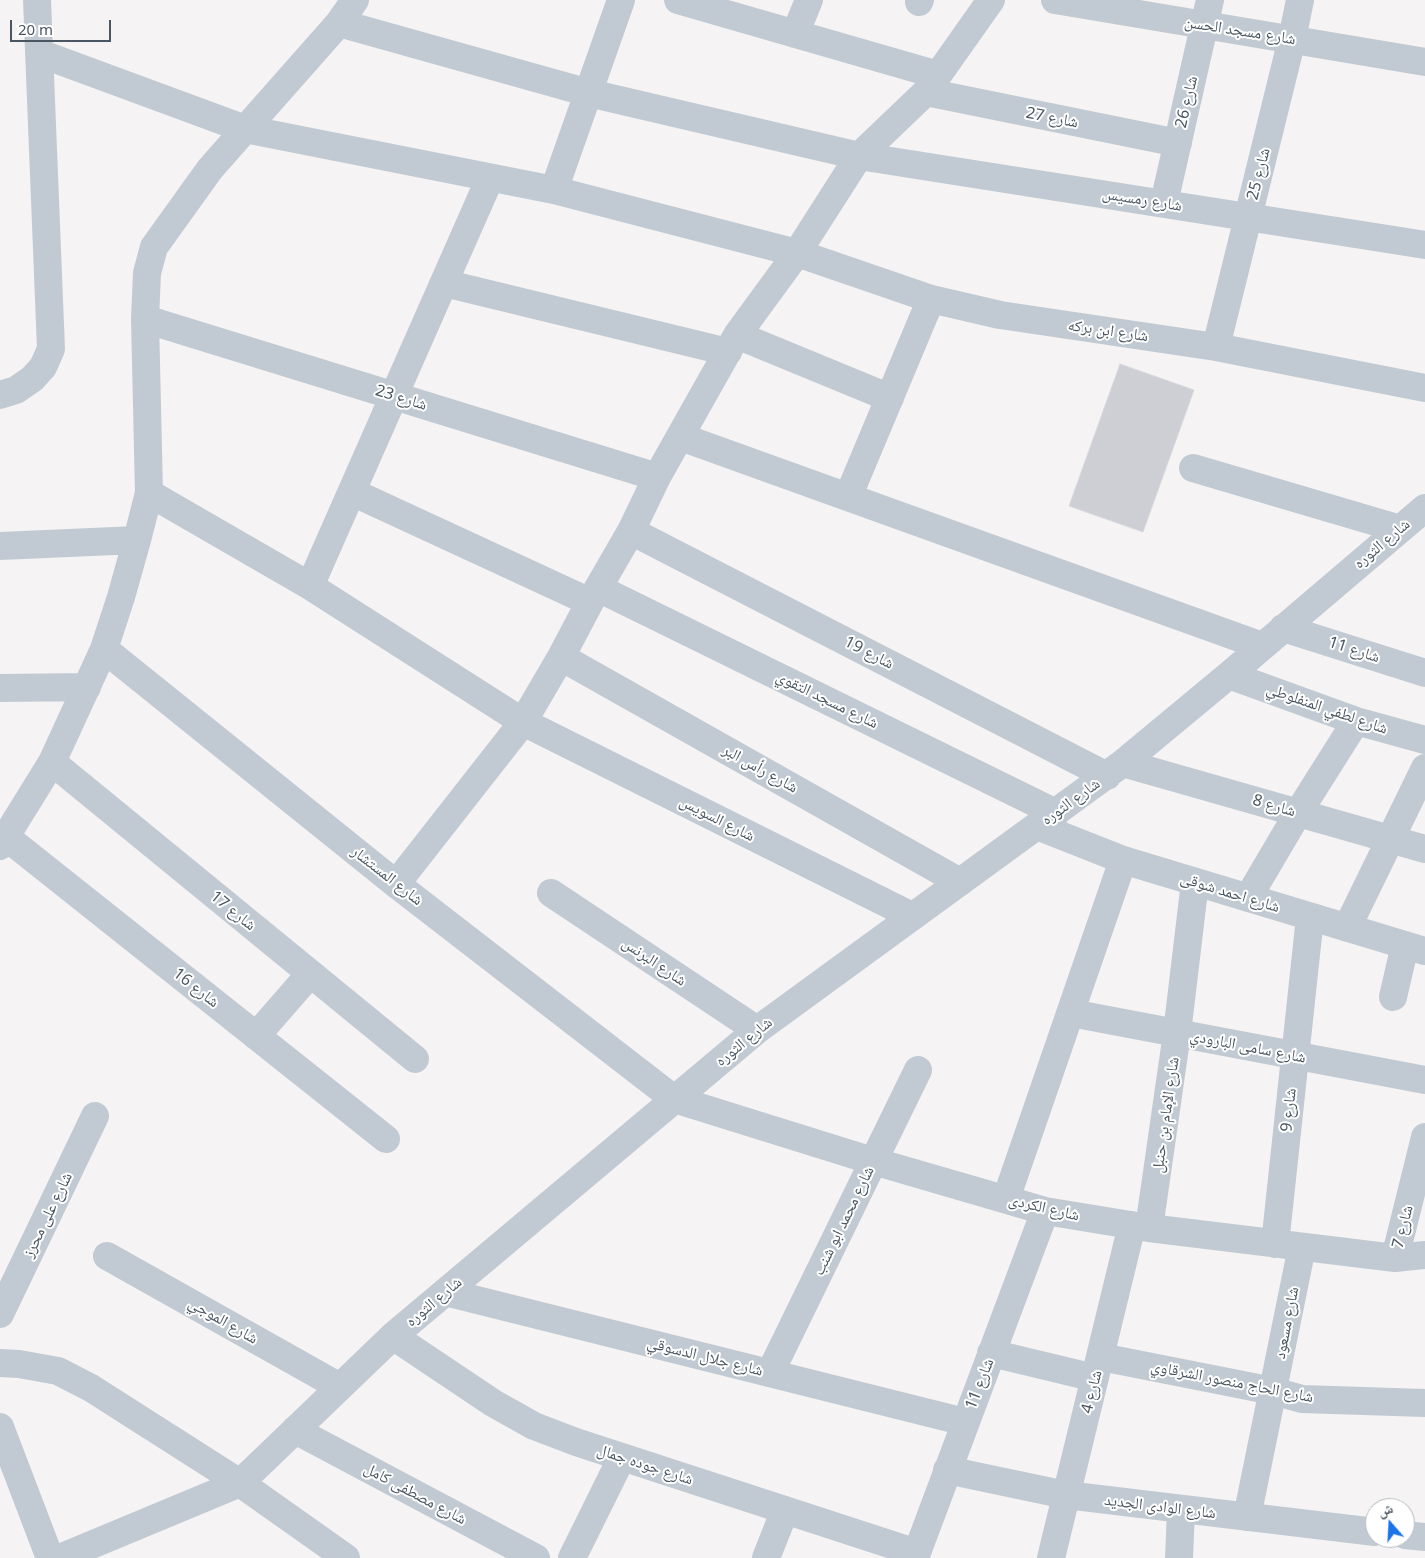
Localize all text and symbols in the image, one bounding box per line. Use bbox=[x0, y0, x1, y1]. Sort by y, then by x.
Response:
scale bar bbox=[12, 10, 114, 42]
street label: شارع مسجد الحسن bbox=[1183, 13, 1297, 49]
text: 20 m bbox=[18, 19, 53, 39]
street label: شارع 26 bbox=[1172, 74, 1202, 130]
street label: شارع 27 bbox=[1024, 104, 1080, 132]
street label: شارع 25 bbox=[1243, 146, 1275, 202]
street label: شارع رمسيس bbox=[1101, 184, 1183, 216]
street label: شارع ابن بركه bbox=[1067, 316, 1149, 346]
street label: شارع 23 bbox=[373, 381, 429, 415]
street label: شارع الثوره bbox=[1350, 515, 1414, 573]
street label: شارع 19 bbox=[841, 632, 897, 674]
street label: شارع 11 bbox=[1326, 633, 1382, 667]
street label: شارع مسجد التقوي bbox=[773, 667, 881, 733]
street label: شارع لطفي المنفلوطي bbox=[1264, 679, 1390, 739]
street label: شارع رأس البر bbox=[719, 740, 801, 798]
street label: شارع الثوره bbox=[1038, 774, 1104, 830]
street label: شارع 8 bbox=[1250, 791, 1298, 821]
street label: شارع السويس bbox=[676, 792, 758, 846]
street label: شارع المستشار bbox=[347, 842, 427, 910]
street label: شارع احمد شوقى bbox=[1178, 869, 1282, 917]
street label: شارع 17 bbox=[206, 887, 260, 935]
street label: شارع البرنس bbox=[618, 933, 690, 991]
street label: شارع 16 bbox=[169, 964, 223, 1012]
street label: شارع الثوره bbox=[712, 1013, 776, 1071]
street label: شارع سامى البارودي bbox=[1188, 1026, 1308, 1068]
street label: شارع الإمام بن حنبل bbox=[1148, 1056, 1184, 1174]
street label: شارع 9 bbox=[1277, 1087, 1301, 1133]
street label: شارع محمد ابو شنب bbox=[809, 1163, 879, 1279]
street label: شارع على محرز bbox=[19, 1169, 77, 1261]
street label: شارع الكردى bbox=[1007, 1191, 1081, 1225]
street label: شارع 7 bbox=[1388, 1203, 1418, 1251]
street label: شارع الثوره bbox=[402, 1273, 466, 1331]
street label: شارع مسعود bbox=[1271, 1285, 1303, 1361]
street label: شارع الموجي bbox=[185, 1293, 261, 1349]
street label: شارع جلال الدسوقي bbox=[645, 1333, 765, 1381]
street label: شارع 11 bbox=[962, 1356, 998, 1412]
street label: شارع الحاج منصور الشرقاوي bbox=[1149, 1357, 1315, 1407]
street label: شارع 4 bbox=[1077, 1368, 1107, 1416]
street label: شارع جوده جمال bbox=[595, 1440, 695, 1490]
street label: شارع مصطفى كامل bbox=[361, 1459, 469, 1529]
street label: شارع الوادى الجديد bbox=[1103, 1491, 1217, 1523]
north arrow bbox=[1365, 1498, 1415, 1548]
text: ش bbox=[1375, 1498, 1395, 1521]

